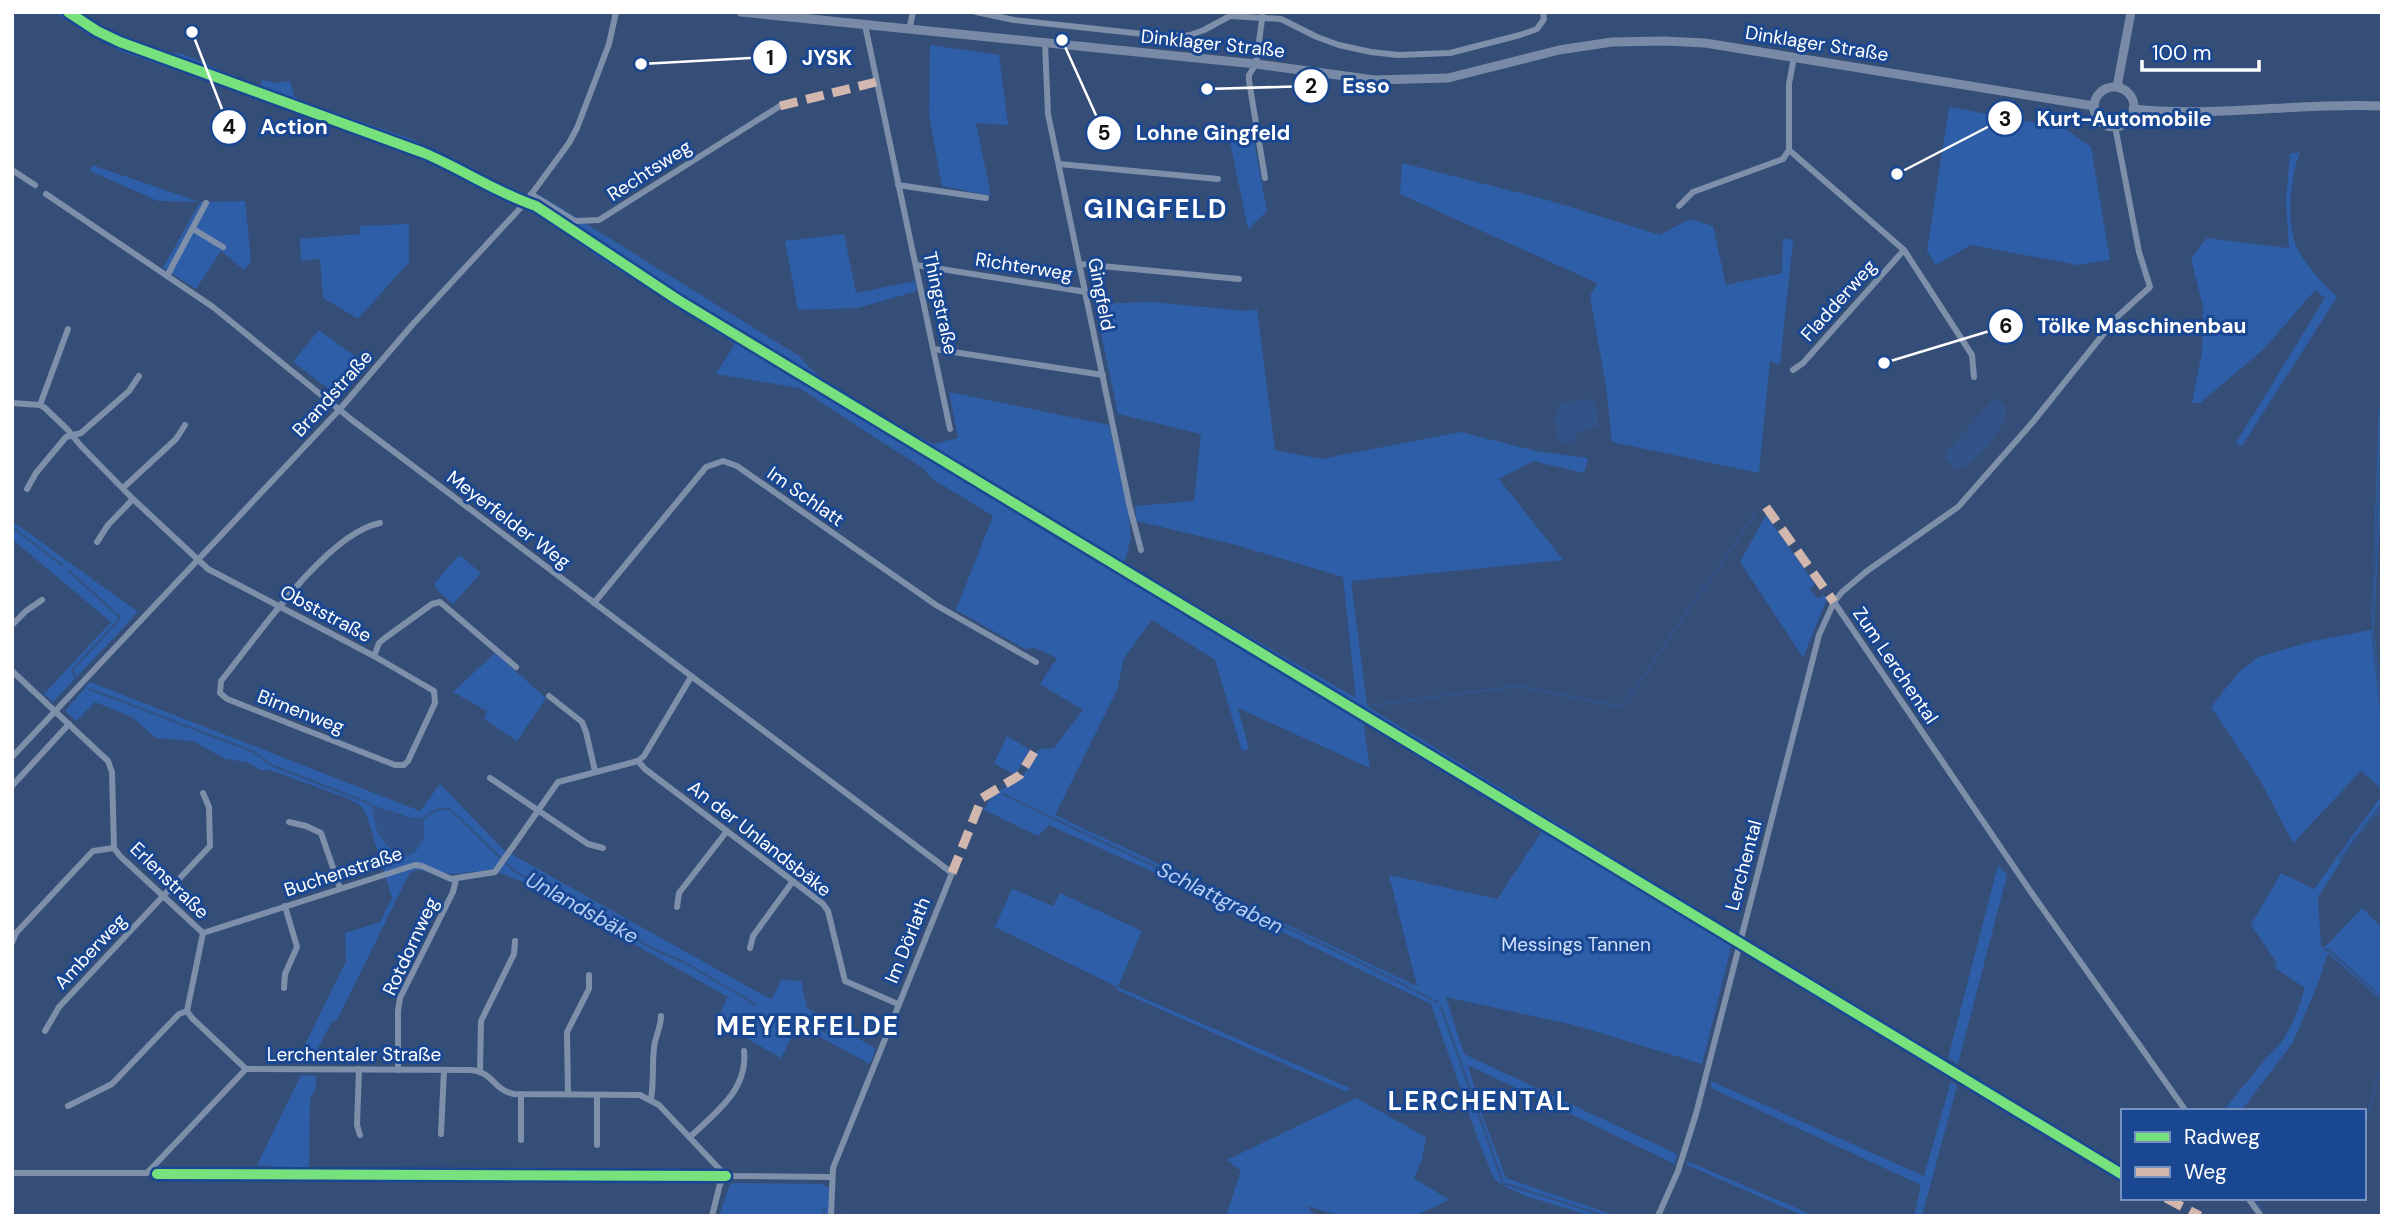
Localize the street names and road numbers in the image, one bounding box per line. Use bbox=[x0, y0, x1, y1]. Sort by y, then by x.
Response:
street label: Dinklager Straße bbox=[1743, 20, 1890, 67]
street label: Dinklager Straße bbox=[1140, 24, 1286, 63]
street label: Rechtsweg bbox=[602, 134, 696, 207]
street label: Richterweg bbox=[974, 246, 1075, 287]
street label: Thingstraße bbox=[917, 249, 964, 357]
street label: Fladderweg bbox=[1795, 254, 1882, 347]
street label: Gingfeld bbox=[1082, 256, 1121, 333]
street label: Brandstraße bbox=[287, 345, 378, 442]
street label: Im Schlatt bbox=[762, 461, 849, 532]
street label: Meyerfelder Weg bbox=[442, 465, 576, 574]
street label: Obststraße bbox=[276, 579, 376, 648]
street label: Zum Lerchental bbox=[1847, 602, 1944, 729]
street label: Birnenweg bbox=[254, 683, 348, 740]
street label: An der Unlandsbäke bbox=[683, 775, 837, 902]
street label: Lerchental bbox=[1719, 817, 1768, 913]
street label: Erlenstraße bbox=[125, 836, 215, 924]
street label: Buchenstraße bbox=[281, 841, 405, 902]
street label: Rotdornweg bbox=[377, 893, 444, 999]
street label: Im Dörlath bbox=[879, 894, 936, 987]
street label: Amberweg bbox=[49, 908, 132, 995]
street label: Lerchentaler Straße bbox=[267, 1042, 441, 1067]

